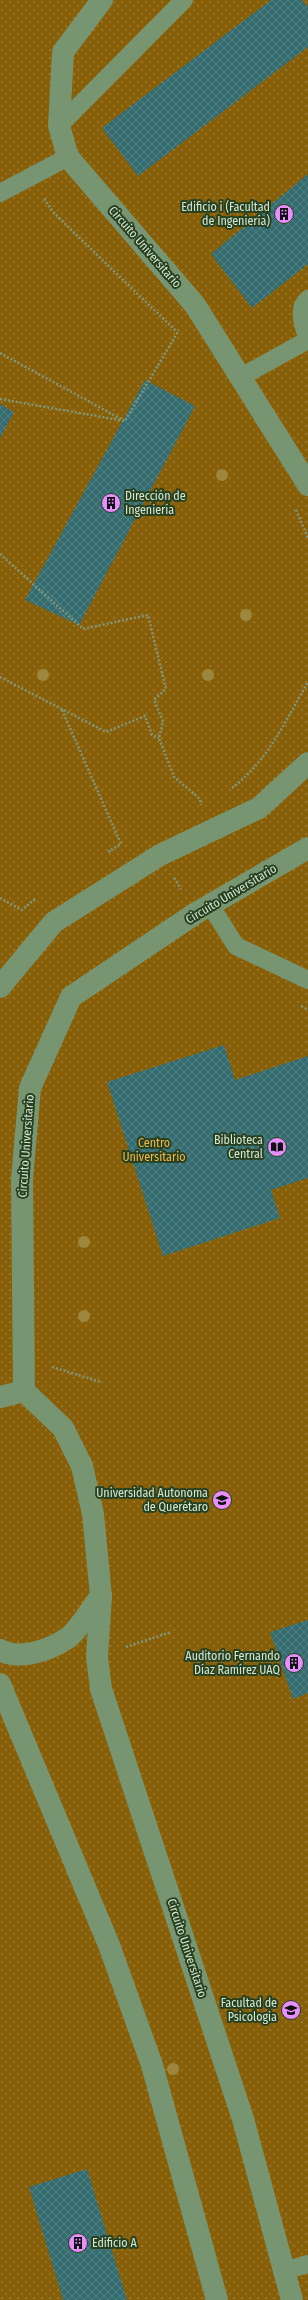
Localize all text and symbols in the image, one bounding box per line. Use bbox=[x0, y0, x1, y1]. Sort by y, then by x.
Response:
place label: Edificio i (Facultad de Ingeniería) bbox=[181, 200, 270, 228]
street label: Circuito Universitario bbox=[106, 203, 184, 291]
building icon: Edificio i (Facultad de Ingeniería) bbox=[273, 203, 295, 225]
place label: Dirección de Ingeniería bbox=[125, 489, 186, 517]
building icon: Dirección de Ingeniería bbox=[100, 492, 122, 514]
street label: Circuito Universitario bbox=[183, 861, 279, 927]
street label: Circuito Universitario bbox=[15, 1094, 37, 1198]
place label: Biblioteca Central bbox=[214, 1133, 263, 1161]
park label: Centro Universitario bbox=[122, 1136, 186, 1164]
library icon: Biblioteca Central bbox=[266, 1136, 288, 1158]
place label: Universidad Autonoma de Querétaro bbox=[96, 1486, 208, 1514]
school or university icon: Universidad Autonoma de Querétaro bbox=[211, 1489, 233, 1511]
place label: Auditorio Fernando Díaz Ramírez UAQ bbox=[185, 1649, 280, 1677]
building icon: Auditorio Fernando Díaz Ramírez UAQ bbox=[283, 1652, 305, 1674]
street label: Circuito Universitario bbox=[164, 1897, 210, 1999]
place label: Facultad de Psicologia bbox=[221, 1996, 277, 2024]
school or university icon: Facultad de Psicologia bbox=[280, 1999, 302, 2021]
building icon: Edificio A bbox=[67, 2232, 89, 2254]
place label: Edificio A bbox=[92, 2236, 137, 2250]

